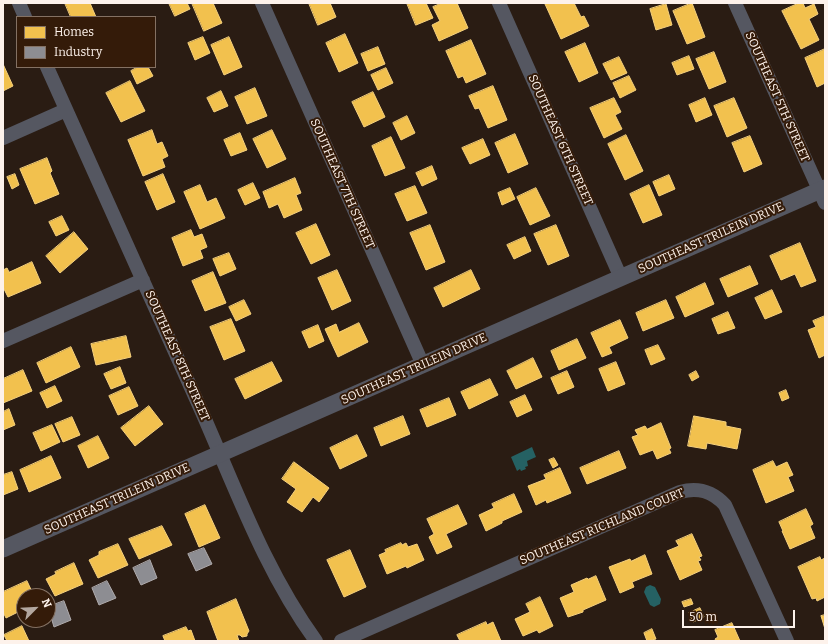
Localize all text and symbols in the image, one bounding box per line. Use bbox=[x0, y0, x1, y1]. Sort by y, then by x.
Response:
legend bbox=[16, 16, 156, 68]
text: Homes bbox=[54, 25, 94, 39]
street label: SOUTHEAST 5TH STREET bbox=[742, 30, 812, 164]
text: Industry bbox=[54, 45, 102, 59]
street label: SOUTHEAST 6TH STREET bbox=[525, 72, 595, 208]
street label: SOUTHEAST 7TH STREET bbox=[307, 117, 377, 251]
street label: SOUTHEAST TRILEIN DRIVE bbox=[636, 199, 786, 277]
street label: SOUTHEAST 8TH STREET bbox=[142, 289, 212, 423]
street label: SOUTHEAST TRILEIN DRIVE bbox=[339, 330, 489, 408]
street label: SOUTHEAST TRILEIN DRIVE bbox=[42, 460, 192, 538]
street label: SOUTHEAST RICHLAND COURT bbox=[518, 486, 686, 568]
north arrow bbox=[16, 588, 56, 628]
text: N bbox=[39, 597, 54, 610]
scale bar bbox=[684, 602, 797, 628]
text: 50 m bbox=[689, 610, 717, 624]

